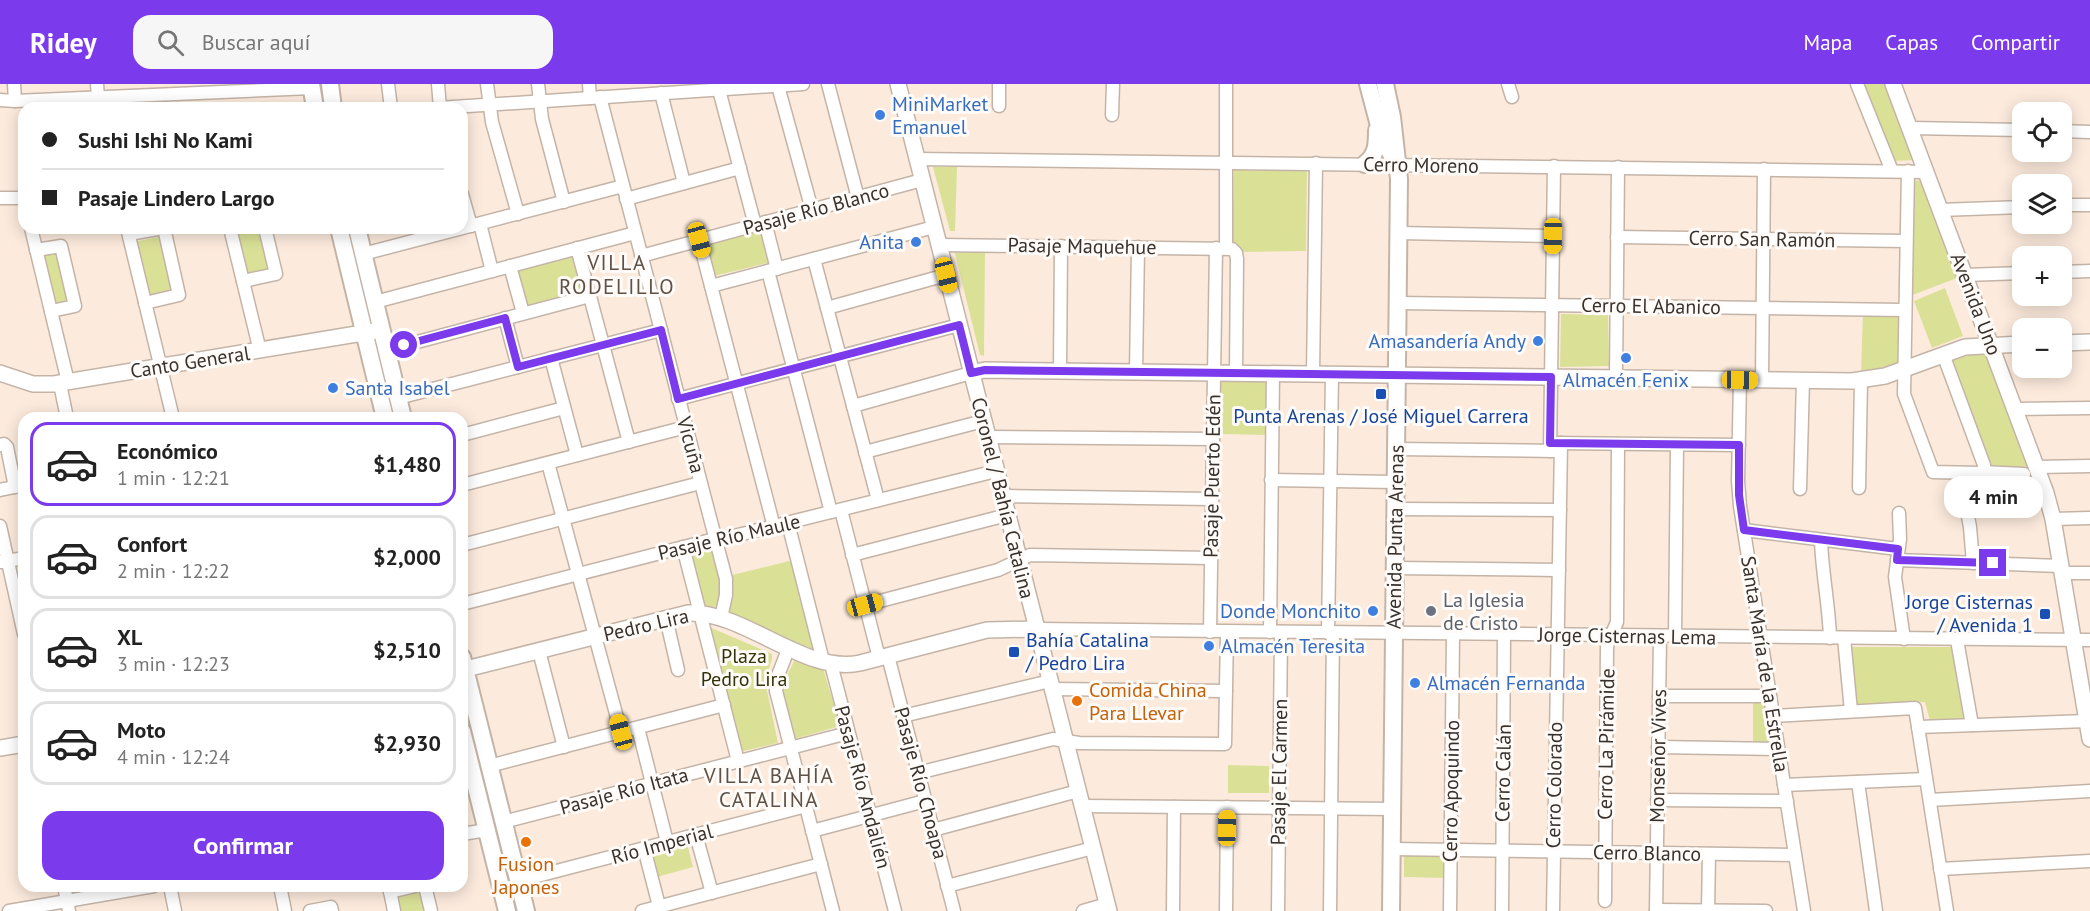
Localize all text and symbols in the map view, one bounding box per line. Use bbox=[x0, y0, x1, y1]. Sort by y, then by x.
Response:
search box bbox=[133, 15, 553, 69]
text: Ridey bbox=[30, 24, 97, 61]
icon: search bbox=[154, 26, 187, 59]
text: Buscar aquí bbox=[202, 28, 310, 56]
text: Mapa bbox=[1804, 29, 1852, 56]
text: Capas bbox=[1885, 29, 1938, 56]
text: Compartir bbox=[1971, 29, 2060, 56]
place label: MiniMarket Emanuel bbox=[892, 91, 989, 140]
map controls bbox=[2012, 102, 2072, 378]
button: locate bbox=[2012, 102, 2072, 162]
marker: MiniMarket Emanuel bbox=[873, 108, 887, 122]
text: Sushi Ishi No Kami bbox=[78, 126, 253, 154]
street label: Cerro Moreno bbox=[1363, 151, 1479, 179]
button: layers bbox=[2012, 174, 2072, 234]
street label: Pasaje Río Blanco bbox=[740, 177, 892, 241]
text: Pasaje Lindero Largo bbox=[78, 184, 275, 212]
car bbox=[1544, 218, 1562, 254]
car bbox=[686, 220, 712, 260]
street label: Cerro San Ramón bbox=[1688, 225, 1836, 253]
place label: Anita bbox=[859, 229, 904, 255]
street label: Pasaje Maquehue bbox=[1007, 232, 1157, 260]
marker: Anita bbox=[909, 235, 923, 249]
button: + bbox=[2012, 246, 2072, 306]
district label: VILLA RODELILLO bbox=[559, 249, 675, 300]
street label: Avenida Uno bbox=[1945, 249, 2007, 359]
car bbox=[933, 255, 959, 295]
street label: Cerro El Abanico bbox=[1581, 292, 1721, 320]
button: − bbox=[2012, 318, 2072, 378]
place label: Amasandería Andy bbox=[1368, 328, 1527, 354]
route start bbox=[390, 331, 417, 358]
marker: Amasandería Andy bbox=[1531, 334, 1545, 348]
street label: Canto General bbox=[128, 340, 252, 384]
marker: Almacén Fenix bbox=[1619, 351, 1633, 365]
place label: Almacén Fenix bbox=[1563, 367, 1689, 393]
car bbox=[1722, 371, 1758, 389]
place label: Santa Isabel bbox=[345, 375, 450, 401]
marker: Santa Isabel bbox=[326, 381, 340, 395]
marker: Punta Arenas / José Miguel Carrera bbox=[1374, 387, 1388, 401]
street label: Pasaje Puerto Edén bbox=[1198, 394, 1226, 558]
street label: Coronel / Bahía Catalina bbox=[965, 395, 1041, 601]
place label: Punta Arenas / José Miguel Carrera bbox=[1233, 403, 1529, 429]
street label: Vicuña bbox=[671, 413, 711, 476]
icon: car bbox=[45, 437, 99, 491]
text: Económico bbox=[117, 437, 218, 465]
street label: Avenida Punta Arenas bbox=[1380, 445, 1410, 629]
text: $1,480 bbox=[373, 450, 441, 478]
text: 1 min · 12:21 bbox=[117, 465, 230, 491]
callout: 4 min bbox=[1944, 476, 2042, 518]
text: 4 min bbox=[1969, 484, 2018, 510]
street label: Pasaje Río Maule bbox=[655, 508, 803, 566]
icon: car bbox=[45, 530, 99, 584]
text: Confort bbox=[117, 530, 187, 558]
text: $2,000 bbox=[373, 543, 441, 571]
route end bbox=[1979, 549, 2006, 576]
street label: Santa María de la Estrella bbox=[1735, 554, 1795, 774]
text: 2 min · 12:22 bbox=[117, 558, 230, 584]
place label: La Iglesia de Cristo bbox=[1443, 587, 1524, 636]
place label: Jorge Cisternas / Avenida 1 bbox=[1904, 589, 2033, 638]
car bbox=[845, 592, 885, 618]
place label: Donde Monchito bbox=[1220, 598, 1361, 624]
street label: Pedro Lira bbox=[601, 603, 691, 647]
marker: Donde Monchito bbox=[1366, 604, 1380, 618]
marker: La Iglesia de Cristo bbox=[1424, 604, 1438, 618]
marker: Jorge Cisternas / Avenida 1 bbox=[2038, 607, 2052, 621]
street label: Jorge Cisternas Lema bbox=[1537, 621, 1716, 651]
icon: car bbox=[45, 623, 99, 677]
text: XL bbox=[117, 623, 142, 651]
place label: Bahía Catalina / Pedro Lira bbox=[1025, 627, 1149, 676]
place label: Almacén Teresita bbox=[1221, 633, 1365, 659]
text: $2,510 bbox=[373, 636, 441, 664]
marker: Almacén Teresita bbox=[1202, 639, 1216, 653]
park label: Plaza Pedro Lira bbox=[701, 643, 787, 692]
marker: Bahía Catalina / Pedro Lira bbox=[1007, 645, 1021, 659]
text: 3 min · 12:23 bbox=[117, 651, 230, 677]
street label: Cerro La Pirámide bbox=[1592, 668, 1620, 820]
place label: Almacén Fernanda bbox=[1427, 670, 1585, 696]
marker: Almacén Fernanda bbox=[1408, 676, 1422, 690]
place label: Comida China Para Llevar bbox=[1089, 677, 1207, 726]
street label: Monseñor Vives bbox=[1644, 689, 1672, 823]
marker: Comida China Para Llevar bbox=[1070, 694, 1084, 708]
street label: Pasaje El Carmen bbox=[1265, 698, 1293, 846]
street label: Pasaje Río Andalién bbox=[829, 703, 897, 871]
street label: Pasaje Río Choapa bbox=[888, 704, 954, 862]
car bbox=[608, 712, 634, 752]
icon: car bbox=[45, 716, 99, 770]
text: Moto bbox=[117, 716, 166, 744]
street label: Cerro Apoquindo bbox=[1437, 720, 1465, 862]
street label: Cerro Colorado bbox=[1540, 721, 1568, 849]
street label: Cerro Calán bbox=[1489, 724, 1517, 822]
text: $2,930 bbox=[373, 729, 441, 757]
text: 4 min · 12:24 bbox=[117, 744, 230, 770]
street label: Pasaje Río Itata bbox=[557, 761, 691, 821]
district label: VILLA BAHÍA CATALINA bbox=[703, 762, 834, 813]
car bbox=[1218, 810, 1236, 846]
button: Confirmar bbox=[42, 811, 444, 880]
street label: Río Imperial bbox=[608, 818, 716, 870]
marker: Fusion Japones bbox=[519, 835, 533, 849]
street label: Cerro Blanco bbox=[1593, 839, 1701, 867]
place label: Fusion Japones bbox=[492, 851, 559, 900]

